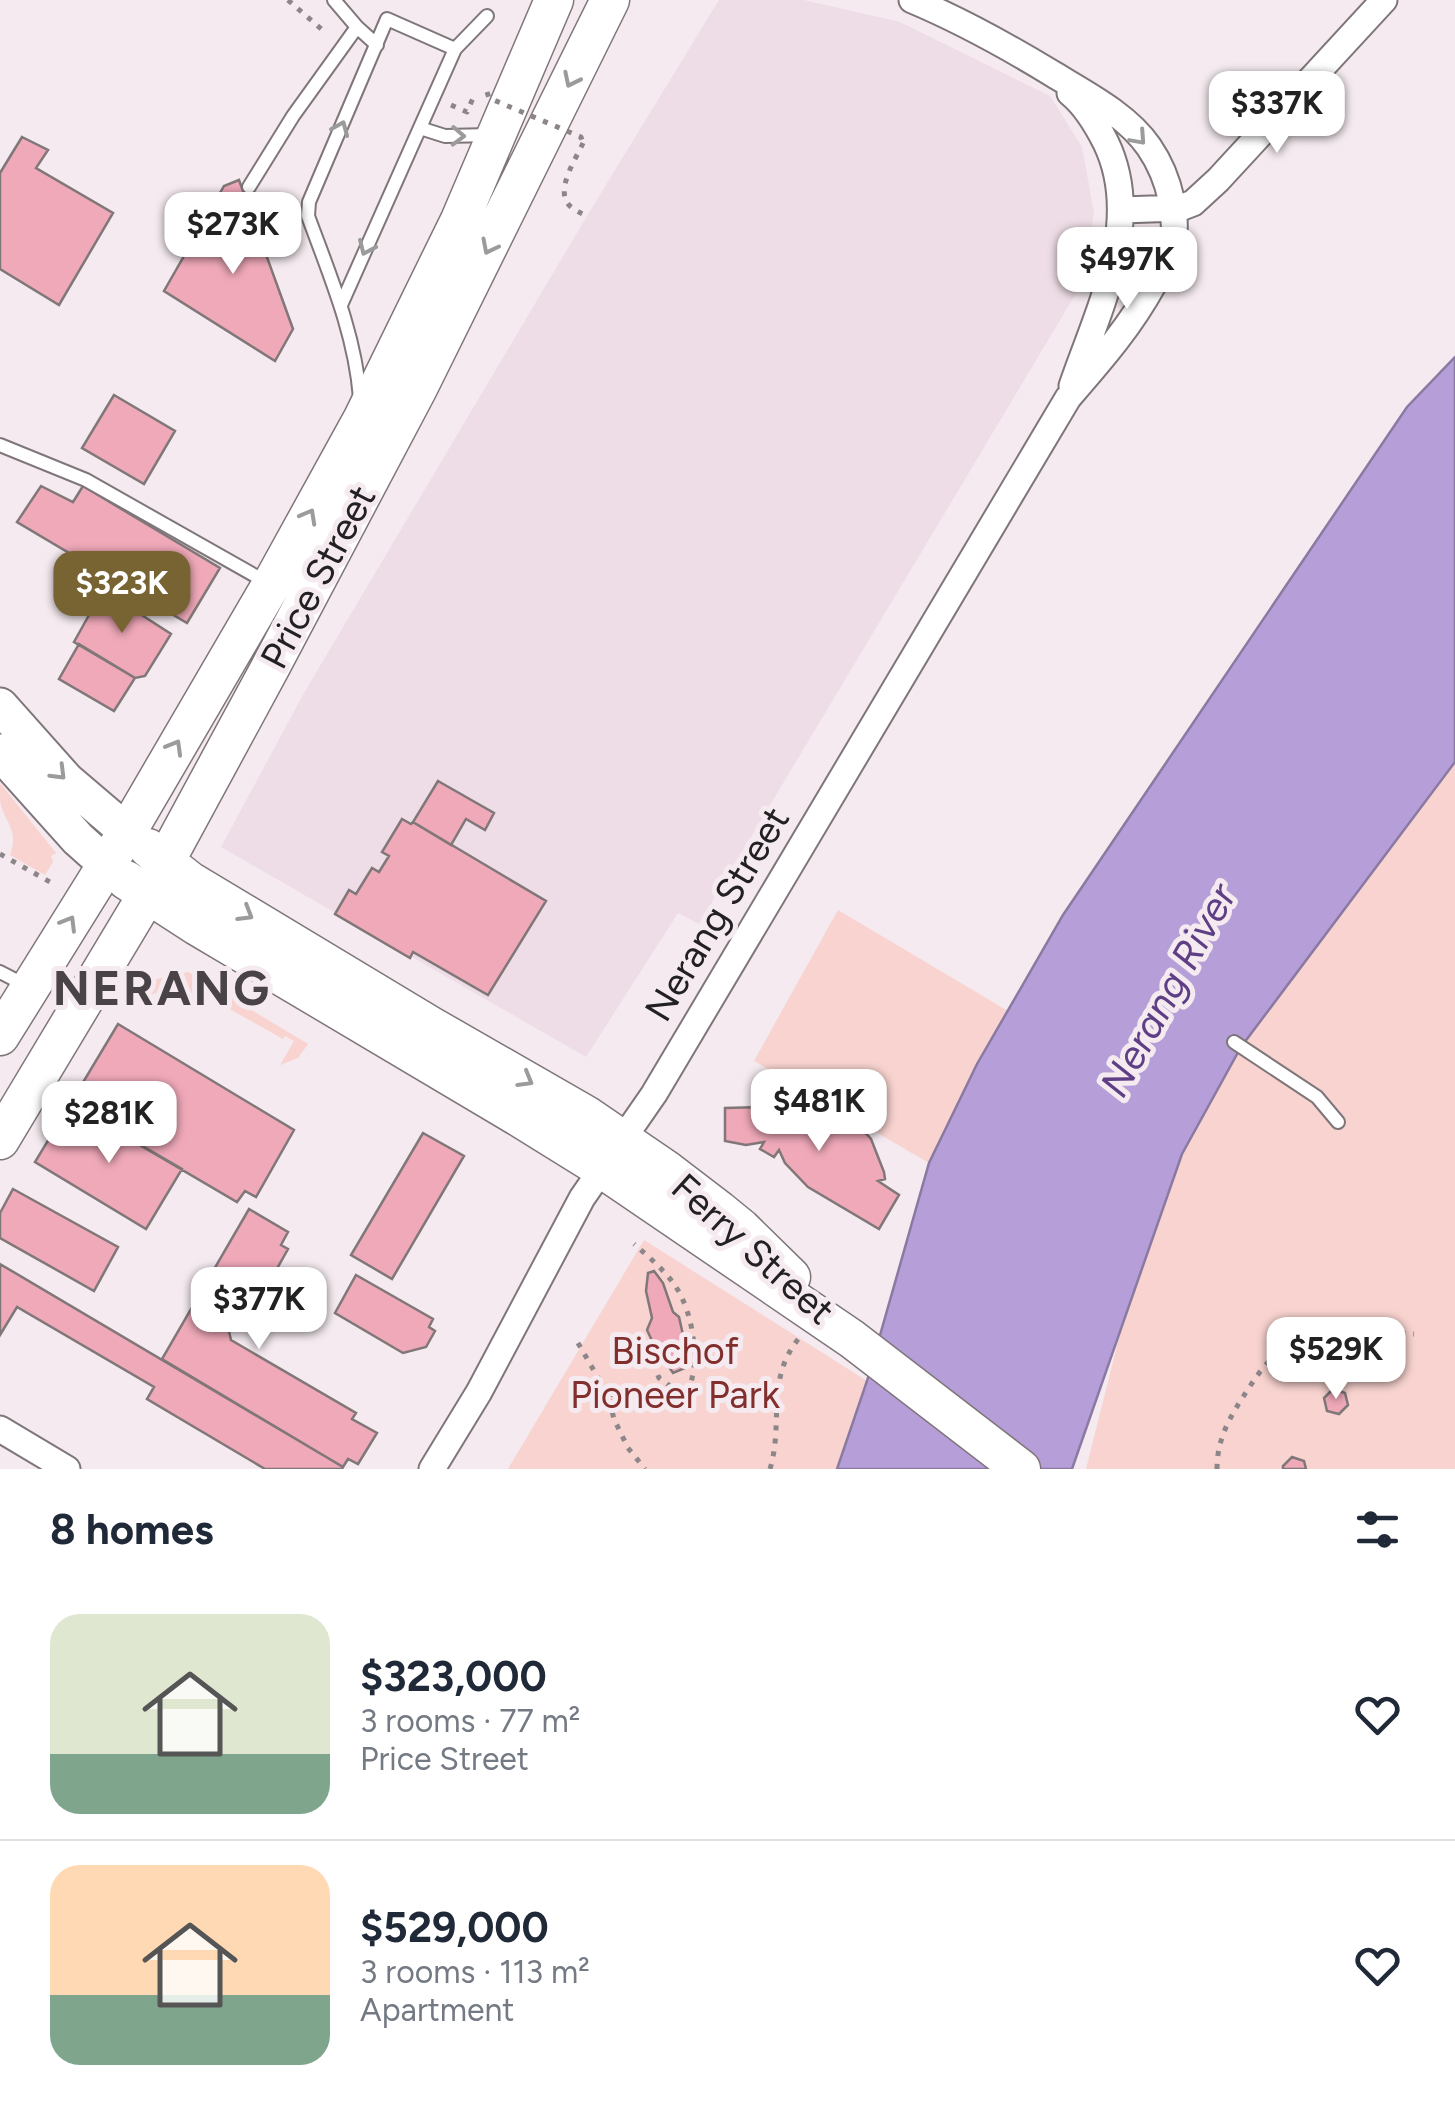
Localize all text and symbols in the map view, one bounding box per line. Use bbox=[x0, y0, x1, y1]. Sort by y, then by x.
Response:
one-way arrow bbox=[564, 70, 584, 88]
pin: $337K bbox=[1207, 71, 1347, 156]
text: $337K bbox=[1231, 84, 1323, 122]
one-way arrow bbox=[329, 120, 349, 138]
one-way arrow bbox=[451, 125, 466, 146]
one-way arrow bbox=[1128, 126, 1146, 145]
pin: $273K bbox=[163, 192, 303, 277]
text: $273K bbox=[186, 205, 280, 243]
pin: $497K bbox=[1057, 227, 1197, 312]
one-way arrow bbox=[482, 236, 501, 254]
one-way arrow bbox=[358, 238, 378, 256]
text: $497K bbox=[1079, 240, 1175, 278]
street label: Price Street bbox=[251, 478, 385, 676]
one-way arrow bbox=[296, 509, 316, 527]
pin: $323K bbox=[52, 551, 192, 636]
text: $323K bbox=[75, 564, 169, 602]
one-way arrow bbox=[163, 740, 183, 758]
one-way arrow bbox=[48, 762, 66, 780]
street label: Nerang Street bbox=[635, 799, 799, 1029]
water label: Nerang River bbox=[1090, 874, 1247, 1105]
one-way arrow bbox=[235, 902, 253, 921]
one-way arrow bbox=[57, 916, 76, 934]
district label: NERANG bbox=[53, 959, 271, 1017]
one-way arrow bbox=[515, 1068, 533, 1088]
pin: $481K bbox=[749, 1069, 889, 1154]
pin: $281K bbox=[39, 1081, 179, 1166]
text: $481K bbox=[773, 1082, 865, 1120]
text: $281K bbox=[64, 1094, 154, 1132]
street label: Ferry Street bbox=[662, 1164, 844, 1334]
pin: $377K bbox=[189, 1267, 329, 1352]
text: $377K bbox=[213, 1280, 305, 1318]
pin: $529K bbox=[1266, 1317, 1406, 1402]
park label: Bischof Pioneer Park bbox=[570, 1328, 781, 1418]
text: $529K bbox=[1289, 1330, 1383, 1368]
icon: filters bbox=[1350, 1502, 1405, 1557]
text: 8 homes bbox=[50, 1504, 214, 1555]
text: $323,000 bbox=[360, 1651, 547, 1702]
icon: home bbox=[130, 1654, 250, 1774]
icon: heart bbox=[1350, 1687, 1405, 1742]
text: 3 rooms · 77 m² bbox=[360, 1702, 580, 1740]
text: Price Street bbox=[360, 1740, 529, 1778]
text: $529,000 bbox=[360, 1902, 549, 1953]
icon: home bbox=[130, 1905, 250, 2025]
icon: heart bbox=[1350, 1938, 1405, 1993]
text: 3 rooms · 113 m² bbox=[360, 1953, 590, 1991]
text: Apartment bbox=[360, 1991, 514, 2029]

